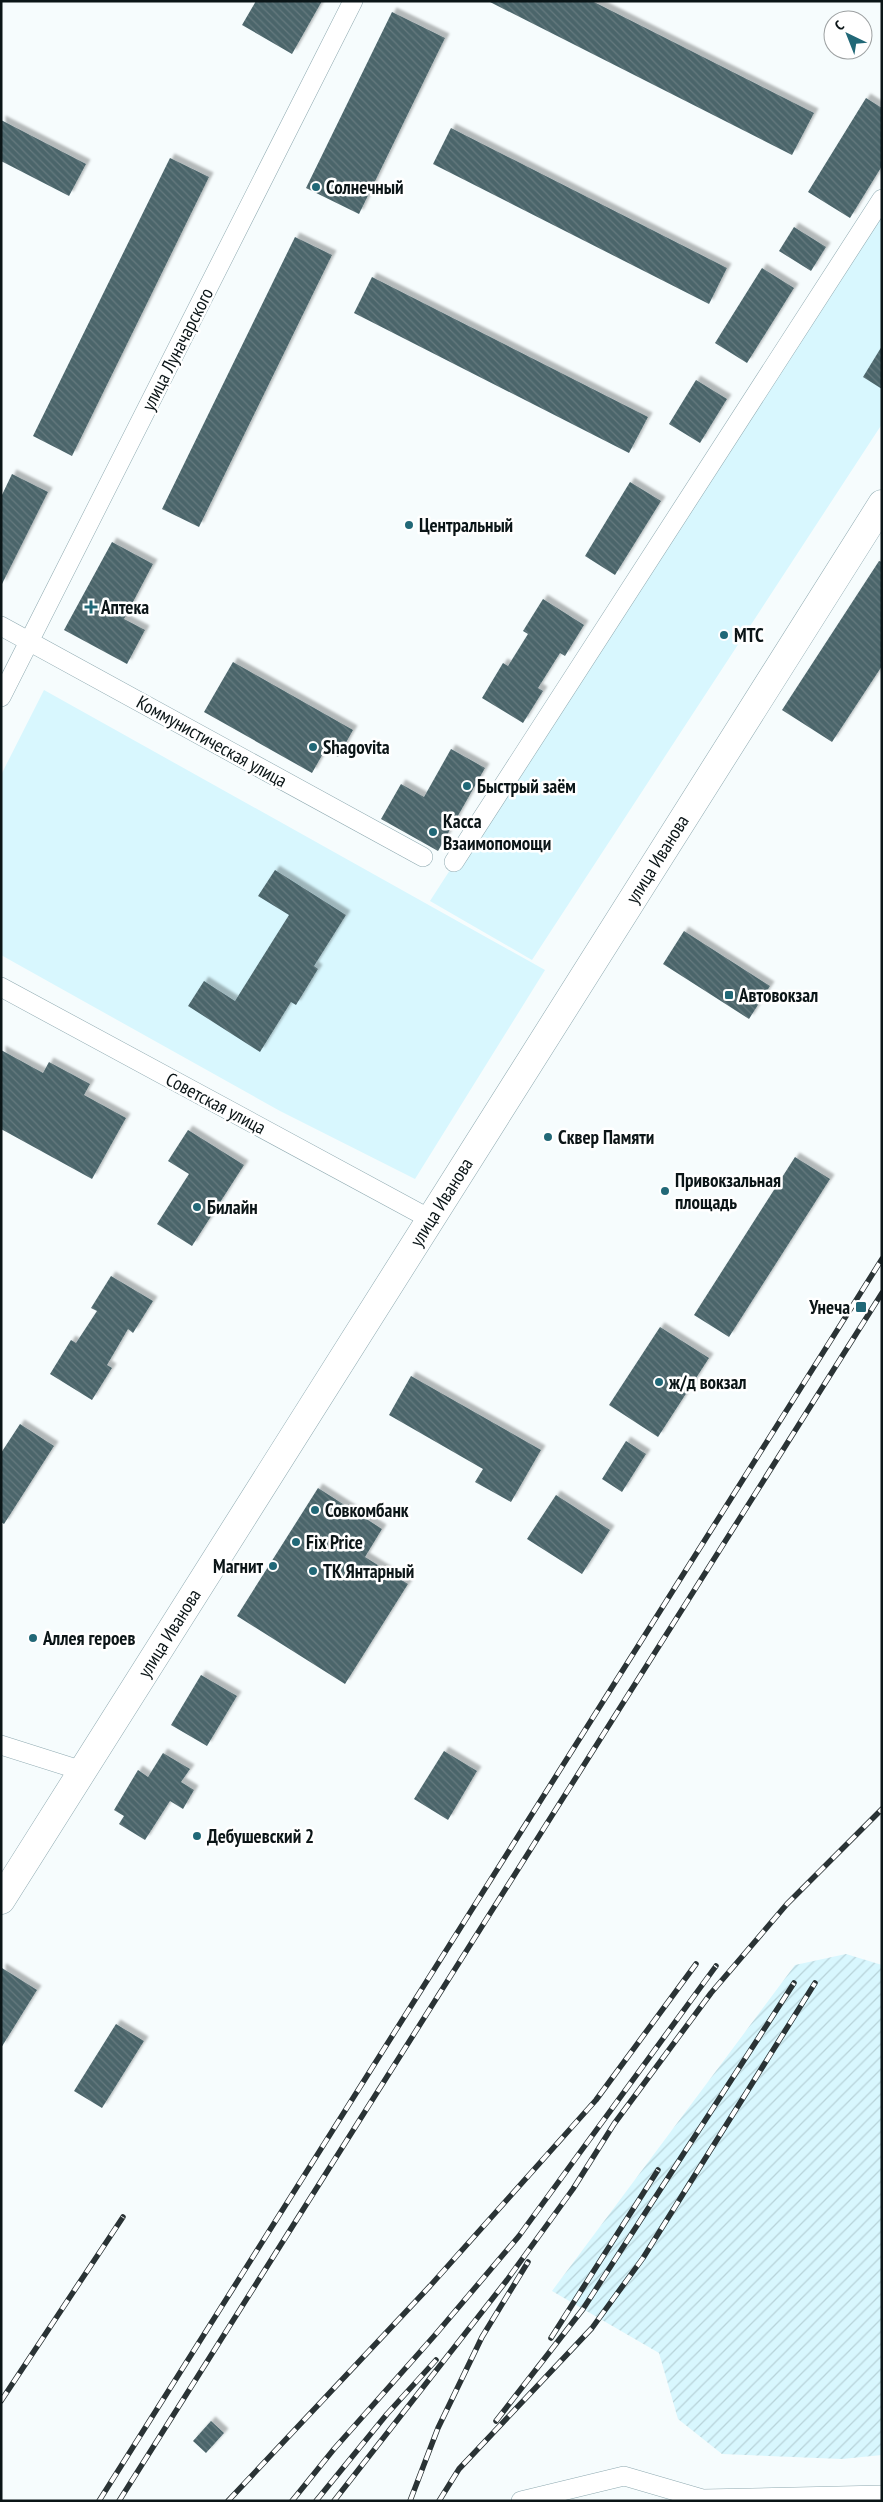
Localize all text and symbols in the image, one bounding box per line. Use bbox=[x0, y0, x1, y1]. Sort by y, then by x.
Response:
north arrow bbox=[823, 10, 873, 60]
text: С bbox=[831, 16, 848, 34]
place label: Солнечный bbox=[326, 175, 404, 199]
marker: Солнечный bbox=[310, 181, 322, 193]
street label: улица Луначарского bbox=[136, 284, 218, 414]
place label: Центральный bbox=[419, 513, 513, 537]
marker: Центральный bbox=[403, 519, 415, 531]
place label: Аптека bbox=[100, 595, 149, 619]
marker: Аптека bbox=[85, 601, 97, 613]
place label: МТС bbox=[734, 623, 764, 647]
marker: МТС bbox=[718, 629, 730, 641]
street label: Коммунистическая улица bbox=[133, 690, 291, 792]
place label: Shagovita bbox=[323, 735, 390, 759]
marker: Shagovita bbox=[307, 741, 319, 753]
place label: Быстрый заём bbox=[477, 774, 576, 798]
marker: Быстрый заём bbox=[461, 780, 473, 792]
place label: Касса Взаимопомощи bbox=[443, 809, 551, 855]
street label: улица Иванова bbox=[620, 810, 694, 908]
marker: Касса Взаимопомощи bbox=[427, 826, 439, 838]
place label: Автовокзал bbox=[738, 983, 818, 1007]
marker: Автовокзал bbox=[723, 989, 735, 1001]
street label: Советская улица bbox=[162, 1067, 270, 1139]
place label: Сквер Памяти bbox=[558, 1125, 654, 1149]
marker: Сквер Памяти bbox=[542, 1131, 554, 1143]
street label: улица Иванова bbox=[404, 1153, 478, 1251]
place label: Привокзальная площадь bbox=[675, 1168, 781, 1214]
marker: Привокзальная площадь bbox=[659, 1185, 671, 1197]
place label: Билайн bbox=[207, 1195, 258, 1219]
marker: Билайн bbox=[191, 1201, 203, 1213]
place label: Унеча bbox=[808, 1295, 850, 1319]
marker: Унеча bbox=[854, 1300, 868, 1314]
place label: ж/д вокзал bbox=[668, 1370, 747, 1394]
marker: ж/д вокзал bbox=[653, 1376, 665, 1388]
place label: Совкомбанк bbox=[325, 1498, 409, 1522]
marker: Совкомбанк bbox=[309, 1504, 321, 1516]
place label: Fix Price bbox=[306, 1530, 363, 1554]
marker: Fix Price bbox=[290, 1536, 302, 1548]
place label: Магнит bbox=[213, 1554, 263, 1578]
place label: ТК Янтарный bbox=[323, 1559, 414, 1583]
marker: Магнит bbox=[267, 1560, 279, 1572]
marker: ТК Янтарный bbox=[307, 1565, 319, 1577]
street label: улица Иванова bbox=[132, 1584, 206, 1682]
place label: Аллея героев bbox=[42, 1626, 135, 1650]
marker: Аллея героев bbox=[27, 1632, 39, 1644]
place label: Дебушевский 2 bbox=[207, 1824, 314, 1848]
marker: Дебушевский 2 bbox=[191, 1830, 203, 1842]

